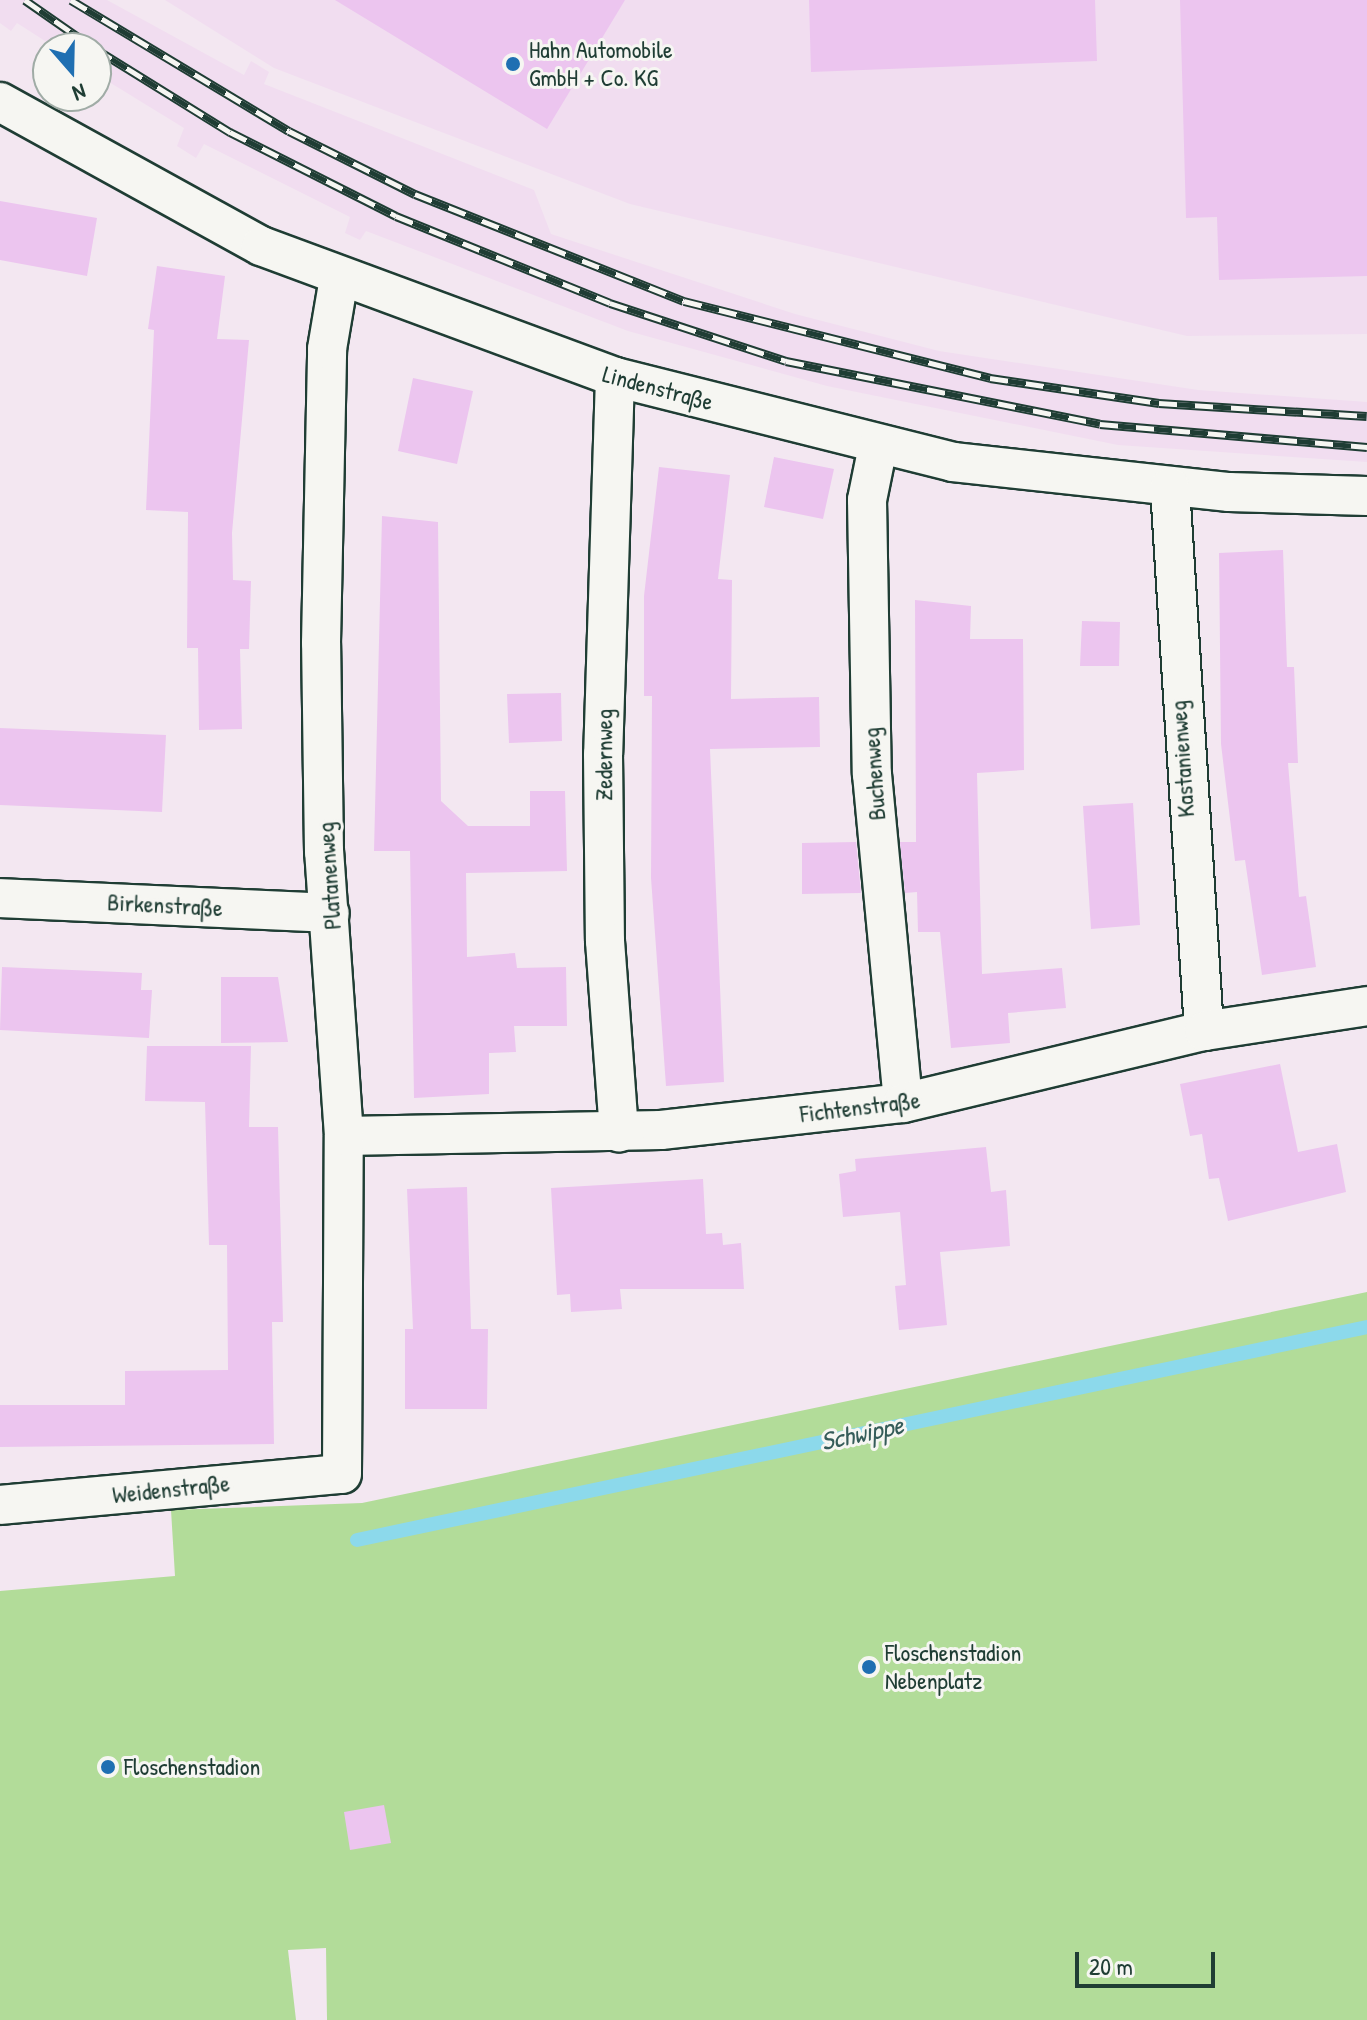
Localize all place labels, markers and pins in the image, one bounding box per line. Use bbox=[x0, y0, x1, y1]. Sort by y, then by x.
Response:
place label: Hahn Automobile GmbH + Co. KG bbox=[529, 36, 673, 92]
marker: Hahn Automobile GmbH + Co. KG bbox=[504, 55, 522, 73]
place label: Floschenstadion Nebenplatz bbox=[885, 1639, 1021, 1695]
marker: Floschenstadion Nebenplatz bbox=[860, 1658, 878, 1676]
place label: Floschenstadion bbox=[124, 1753, 260, 1781]
marker: Floschenstadion bbox=[99, 1758, 117, 1776]

